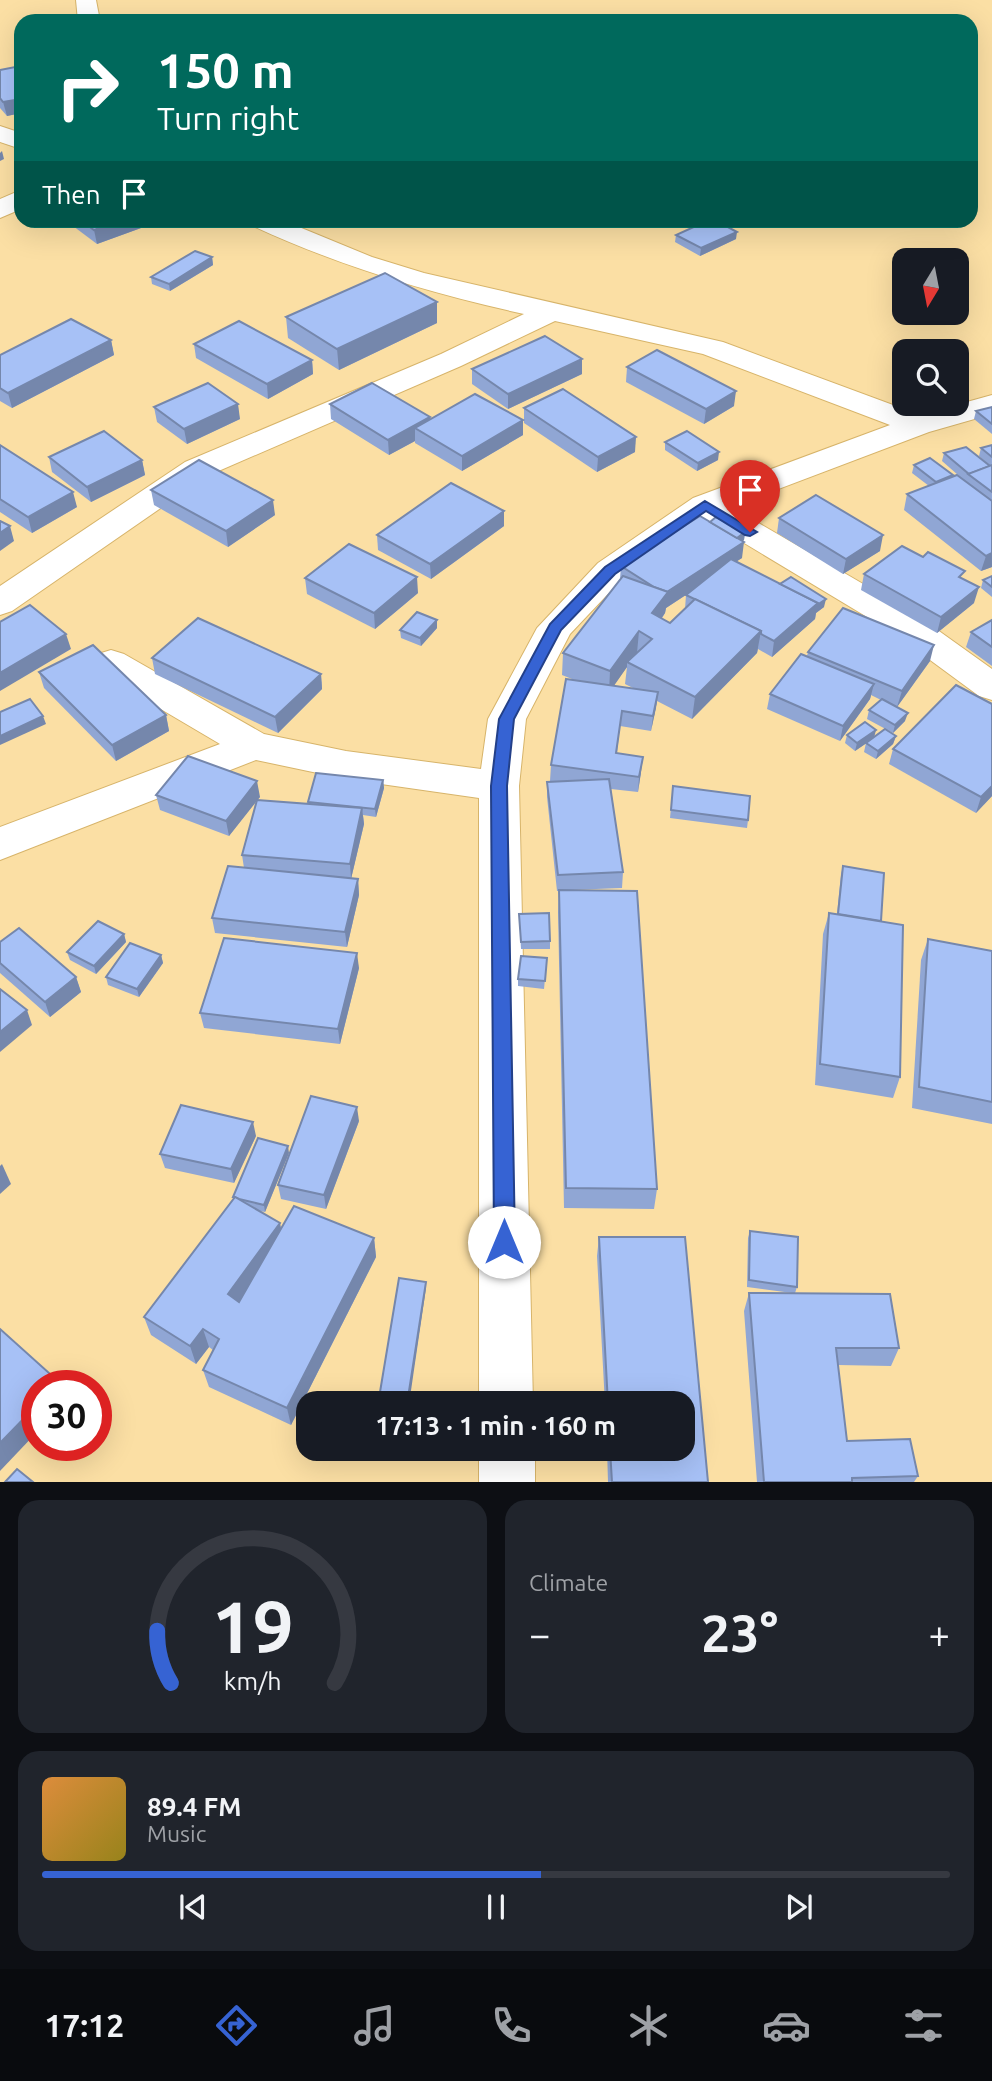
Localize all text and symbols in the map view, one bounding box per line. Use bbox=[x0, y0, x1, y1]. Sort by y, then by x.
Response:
icon: right bbox=[42, 42, 133, 133]
text: 150 m bbox=[157, 42, 294, 97]
text: Turn right bbox=[157, 100, 299, 136]
icon: arrive bbox=[115, 175, 153, 213]
text: Then bbox=[42, 180, 101, 209]
north arrow bbox=[892, 248, 970, 326]
map controls bbox=[892, 248, 969, 416]
button: search bbox=[892, 339, 969, 416]
pin bbox=[720, 460, 780, 532]
icon: arrive bbox=[731, 471, 769, 509]
position arrow bbox=[467, 1205, 541, 1279]
speed limit sign: 30 bbox=[21, 1370, 112, 1461]
text: 17:13 · 1 min · 160 m bbox=[375, 1411, 616, 1440]
text: Climate bbox=[529, 1570, 608, 1595]
text: 19 bbox=[211, 1585, 294, 1667]
text: 23° bbox=[701, 1604, 778, 1662]
text: − bbox=[529, 1613, 550, 1655]
text: + bbox=[929, 1613, 950, 1655]
text: km/h bbox=[224, 1666, 281, 1694]
text: 89.4 FM bbox=[147, 1792, 241, 1821]
text: Music bbox=[147, 1821, 206, 1846]
icon: previous bbox=[174, 1888, 212, 1926]
icon: pause bbox=[477, 1888, 515, 1926]
icon: next bbox=[780, 1888, 818, 1926]
icon: directions bbox=[212, 2001, 261, 2050]
icon: music bbox=[350, 2001, 399, 2050]
icon: phone bbox=[487, 2001, 536, 2050]
icon: climate bbox=[624, 2001, 673, 2050]
icon: car bbox=[762, 2001, 811, 2050]
icon: filters bbox=[899, 2001, 948, 2050]
text: 17:12 bbox=[44, 2007, 124, 2043]

